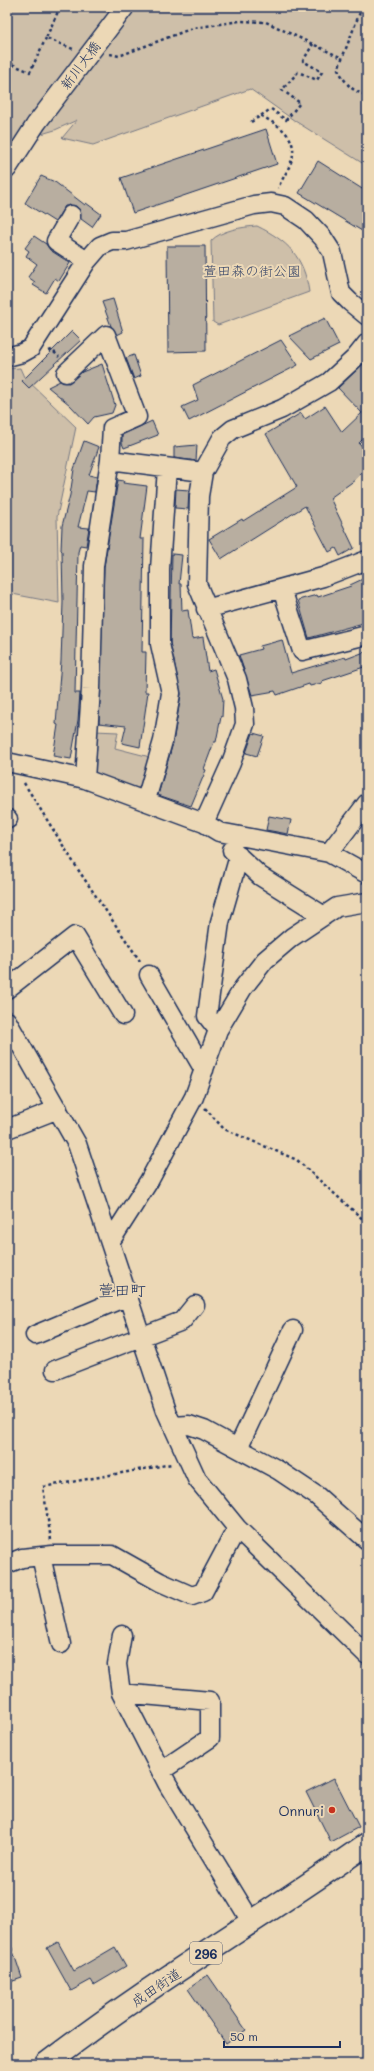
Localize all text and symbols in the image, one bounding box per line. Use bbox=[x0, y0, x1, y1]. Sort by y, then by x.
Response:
street label: 新川大橋 bbox=[56, 37, 104, 93]
park label: 萱田森の街公園 bbox=[203, 261, 301, 280]
district label: 萱田町 bbox=[98, 1279, 146, 1300]
place label: Onnuri bbox=[278, 1801, 324, 1820]
marker: Onnuri bbox=[327, 1805, 337, 1815]
road number: 296 bbox=[190, 1942, 222, 1964]
street label: 成田街道 bbox=[127, 1963, 185, 2011]
scale bar bbox=[224, 2023, 340, 2049]
text: 50 m bbox=[230, 2028, 258, 2044]

